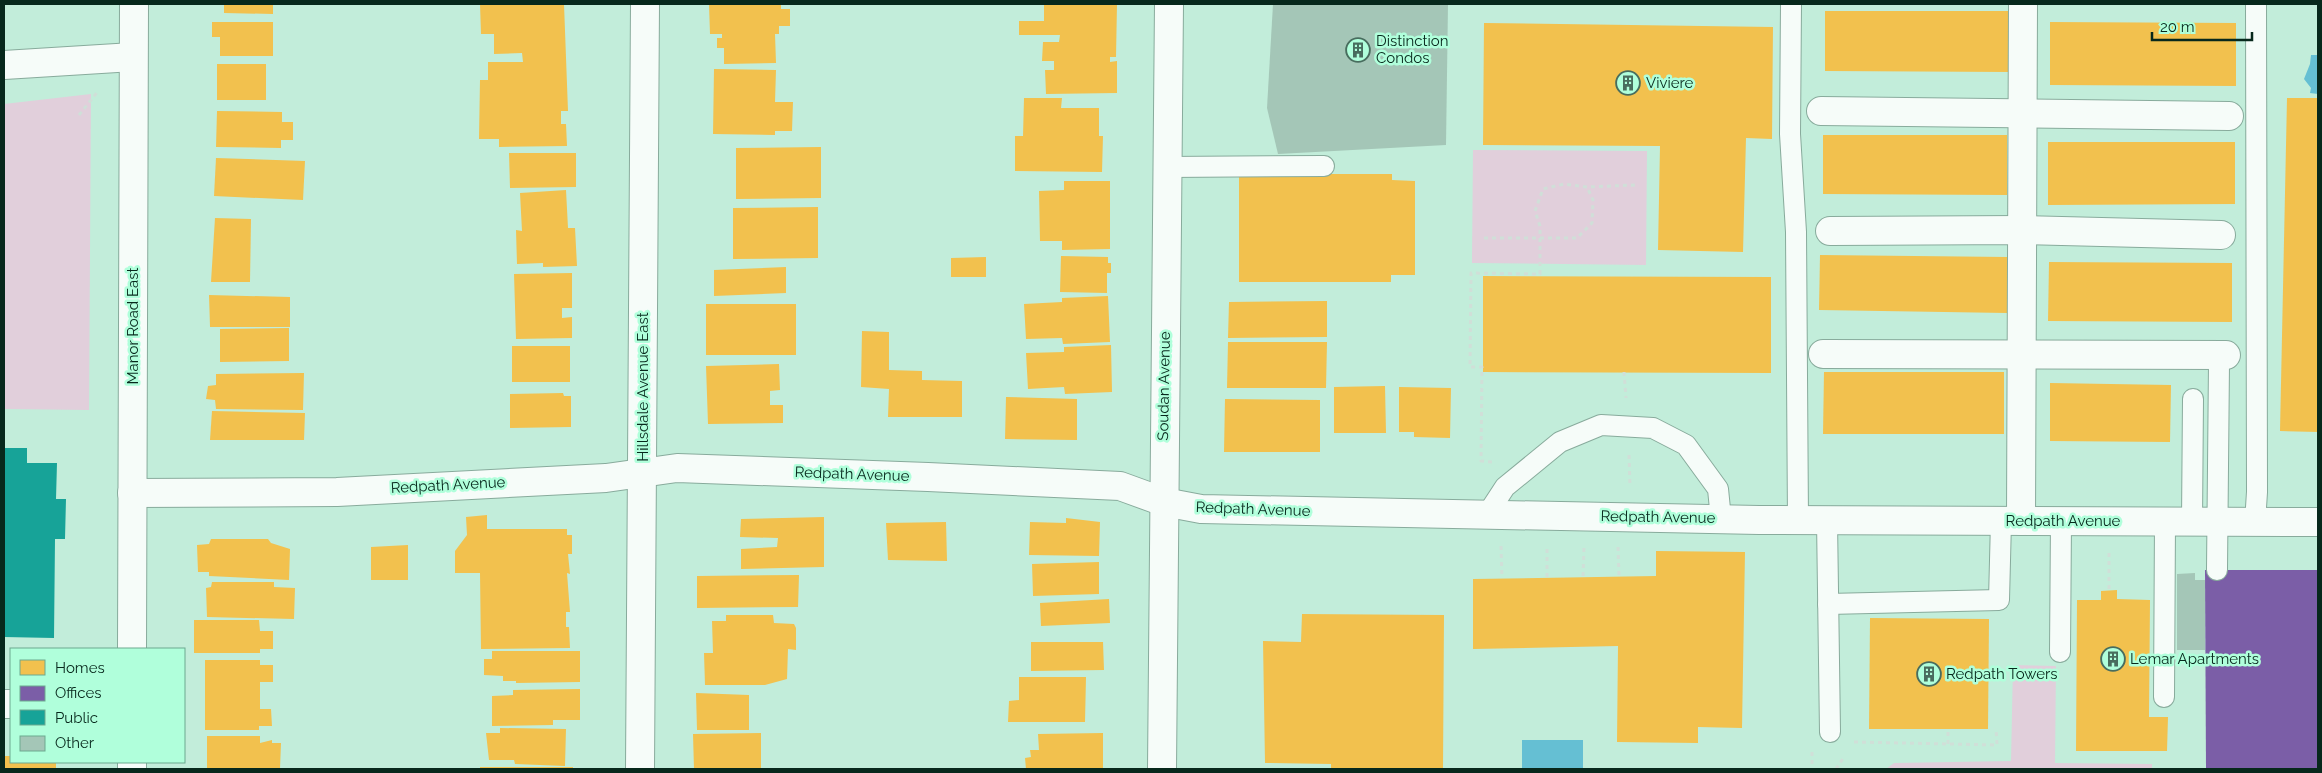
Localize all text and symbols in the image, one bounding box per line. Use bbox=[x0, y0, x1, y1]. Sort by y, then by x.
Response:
scale bar bbox=[2152, 10, 2252, 42]
text: 20 m bbox=[2160, 18, 2195, 36]
place label: Distinction Condos bbox=[1376, 32, 1448, 67]
building icon: Distinction Condos bbox=[1345, 37, 1371, 63]
building icon: Viviere bbox=[1615, 70, 1641, 96]
place label: Viviere bbox=[1646, 74, 1694, 92]
street label: Manor Road East bbox=[124, 267, 142, 385]
street label: Hillsdale Avenue East bbox=[634, 312, 652, 462]
street label: Soudan Avenue bbox=[1154, 331, 1174, 441]
street label: Redpath Avenue bbox=[794, 463, 910, 485]
street label: Redpath Avenue bbox=[390, 473, 506, 497]
street label: Redpath Avenue bbox=[1195, 498, 1311, 520]
street label: Redpath Avenue bbox=[1600, 507, 1716, 527]
street label: Redpath Avenue bbox=[2006, 512, 2121, 530]
building icon: Lemar Apartments bbox=[2100, 646, 2126, 672]
legend bbox=[10, 648, 185, 763]
place label: Lemar Apartments bbox=[2130, 650, 2259, 668]
text: Homes bbox=[55, 659, 105, 677]
building icon: Redpath Towers bbox=[1916, 661, 1942, 687]
place label: Redpath Towers bbox=[1946, 665, 2058, 683]
text: Offices bbox=[55, 684, 102, 702]
text: Public bbox=[55, 709, 98, 727]
text: Other bbox=[55, 734, 95, 752]

